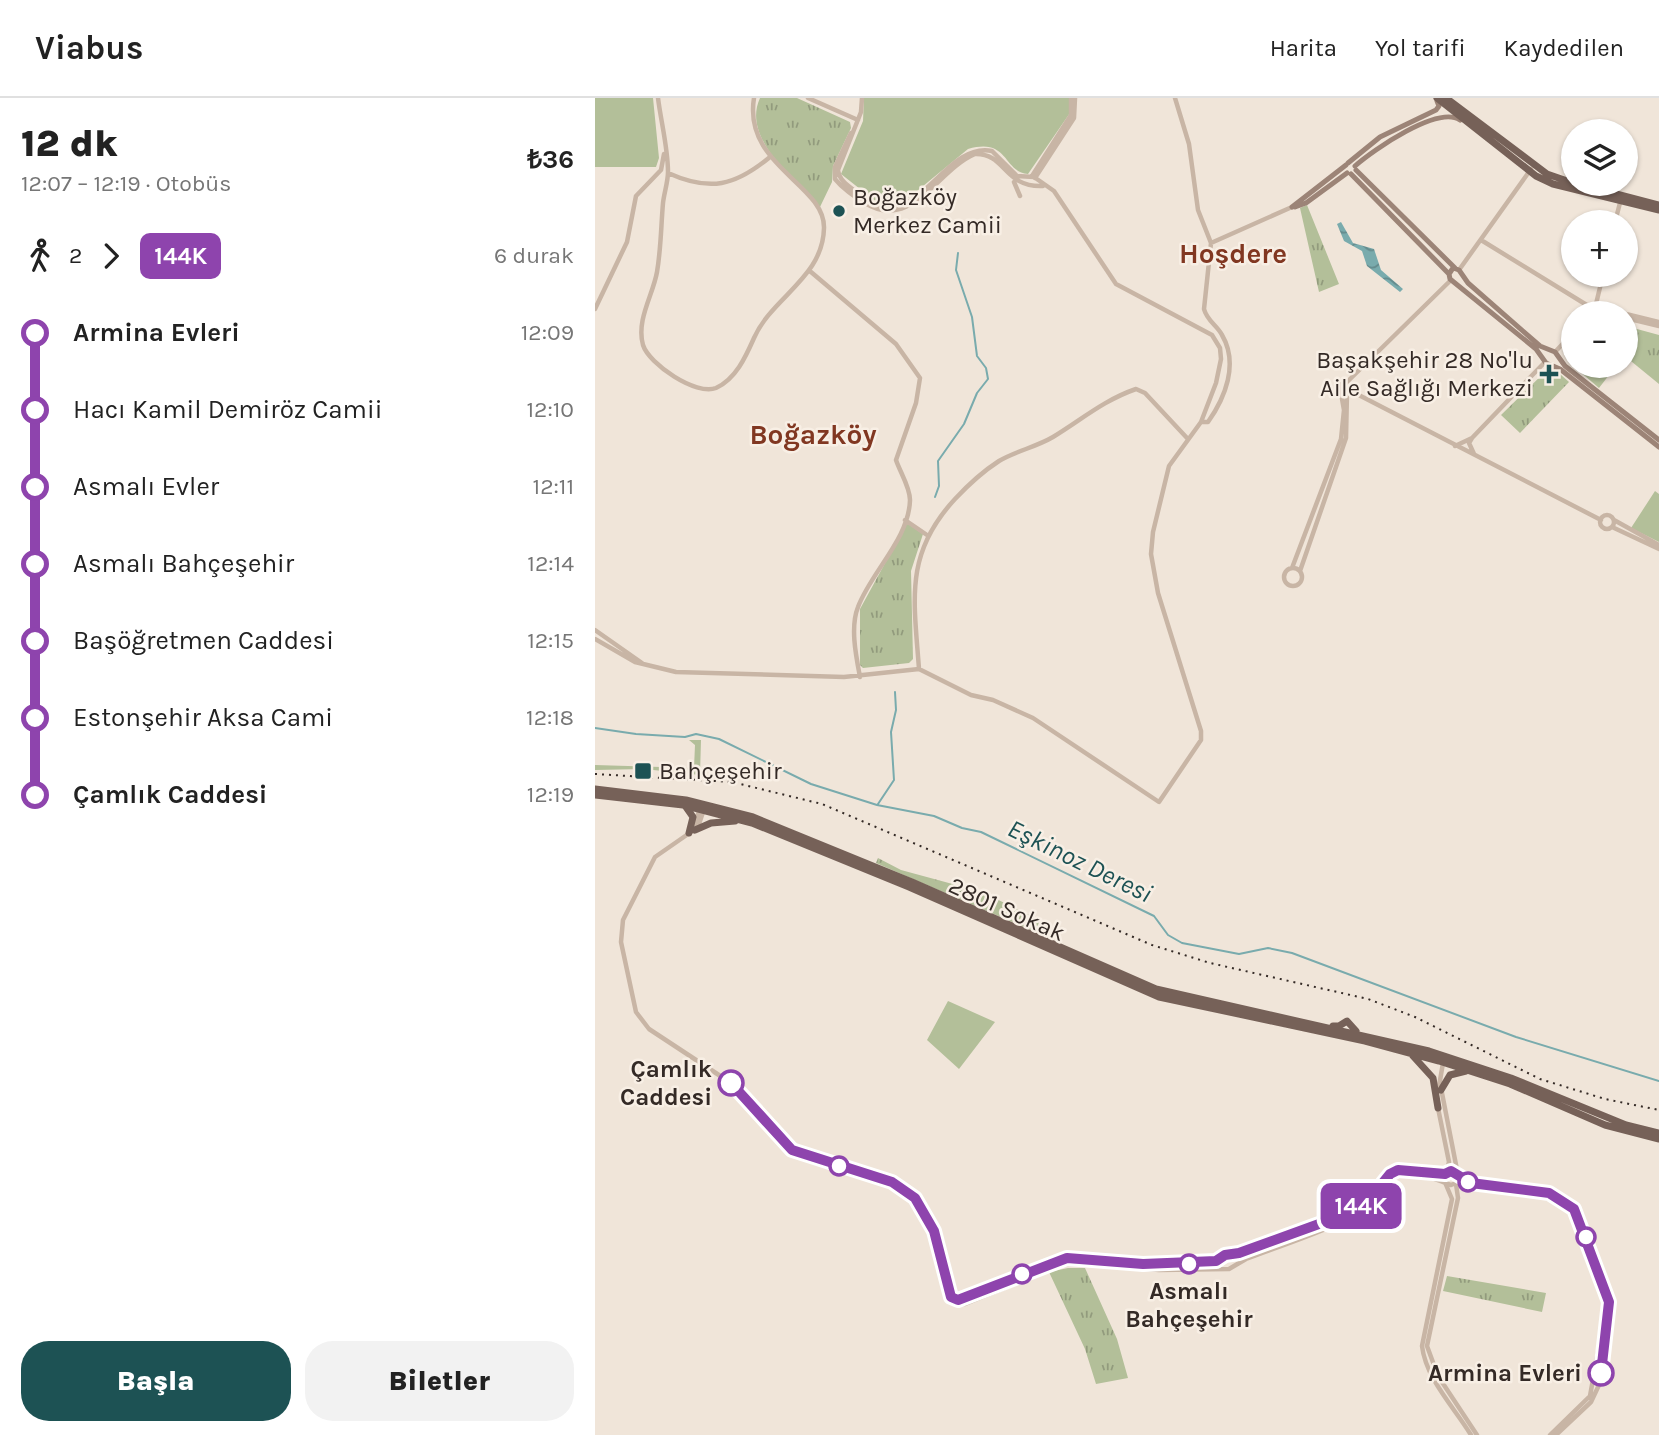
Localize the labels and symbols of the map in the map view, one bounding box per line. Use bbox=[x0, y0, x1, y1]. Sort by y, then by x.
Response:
place label: Boğazköy Merkez Camii bbox=[853, 183, 1002, 239]
marker: Boğazköy Merkez Camii bbox=[831, 203, 847, 219]
district label: Hoşdere bbox=[1179, 237, 1287, 270]
place label: Başakşehir 28 No'lu Aile Sağlığı Merkezi bbox=[1316, 346, 1533, 402]
marker: Başakşehir 28 No'lu Aile Sağlığı Merkezi bbox=[1539, 364, 1559, 384]
district label: Boğazköy bbox=[749, 418, 877, 451]
place label: Bahçeşehir bbox=[659, 757, 782, 785]
marker: Bahçeşehir bbox=[633, 761, 653, 781]
water label: Eşkinoz Deresi bbox=[1003, 813, 1157, 909]
street label: 2801 Sokak bbox=[944, 871, 1070, 947]
place label: Çamlık Caddesi bbox=[620, 1055, 712, 1111]
marker: Çamlık Caddesi bbox=[718, 1070, 744, 1096]
unlabelled marker bbox=[829, 1156, 849, 1176]
unlabelled marker bbox=[1458, 1172, 1478, 1192]
line badge: 144K bbox=[1312, 1183, 1410, 1229]
unlabelled marker bbox=[1576, 1227, 1596, 1247]
marker: Asmalı Bahçeşehir bbox=[1179, 1254, 1199, 1274]
unlabelled marker bbox=[1012, 1264, 1032, 1284]
place label: Asmalı Bahçeşehir bbox=[1125, 1277, 1253, 1333]
place label: Armina Evleri bbox=[1428, 1359, 1582, 1387]
marker: Armina Evleri bbox=[1588, 1360, 1614, 1386]

